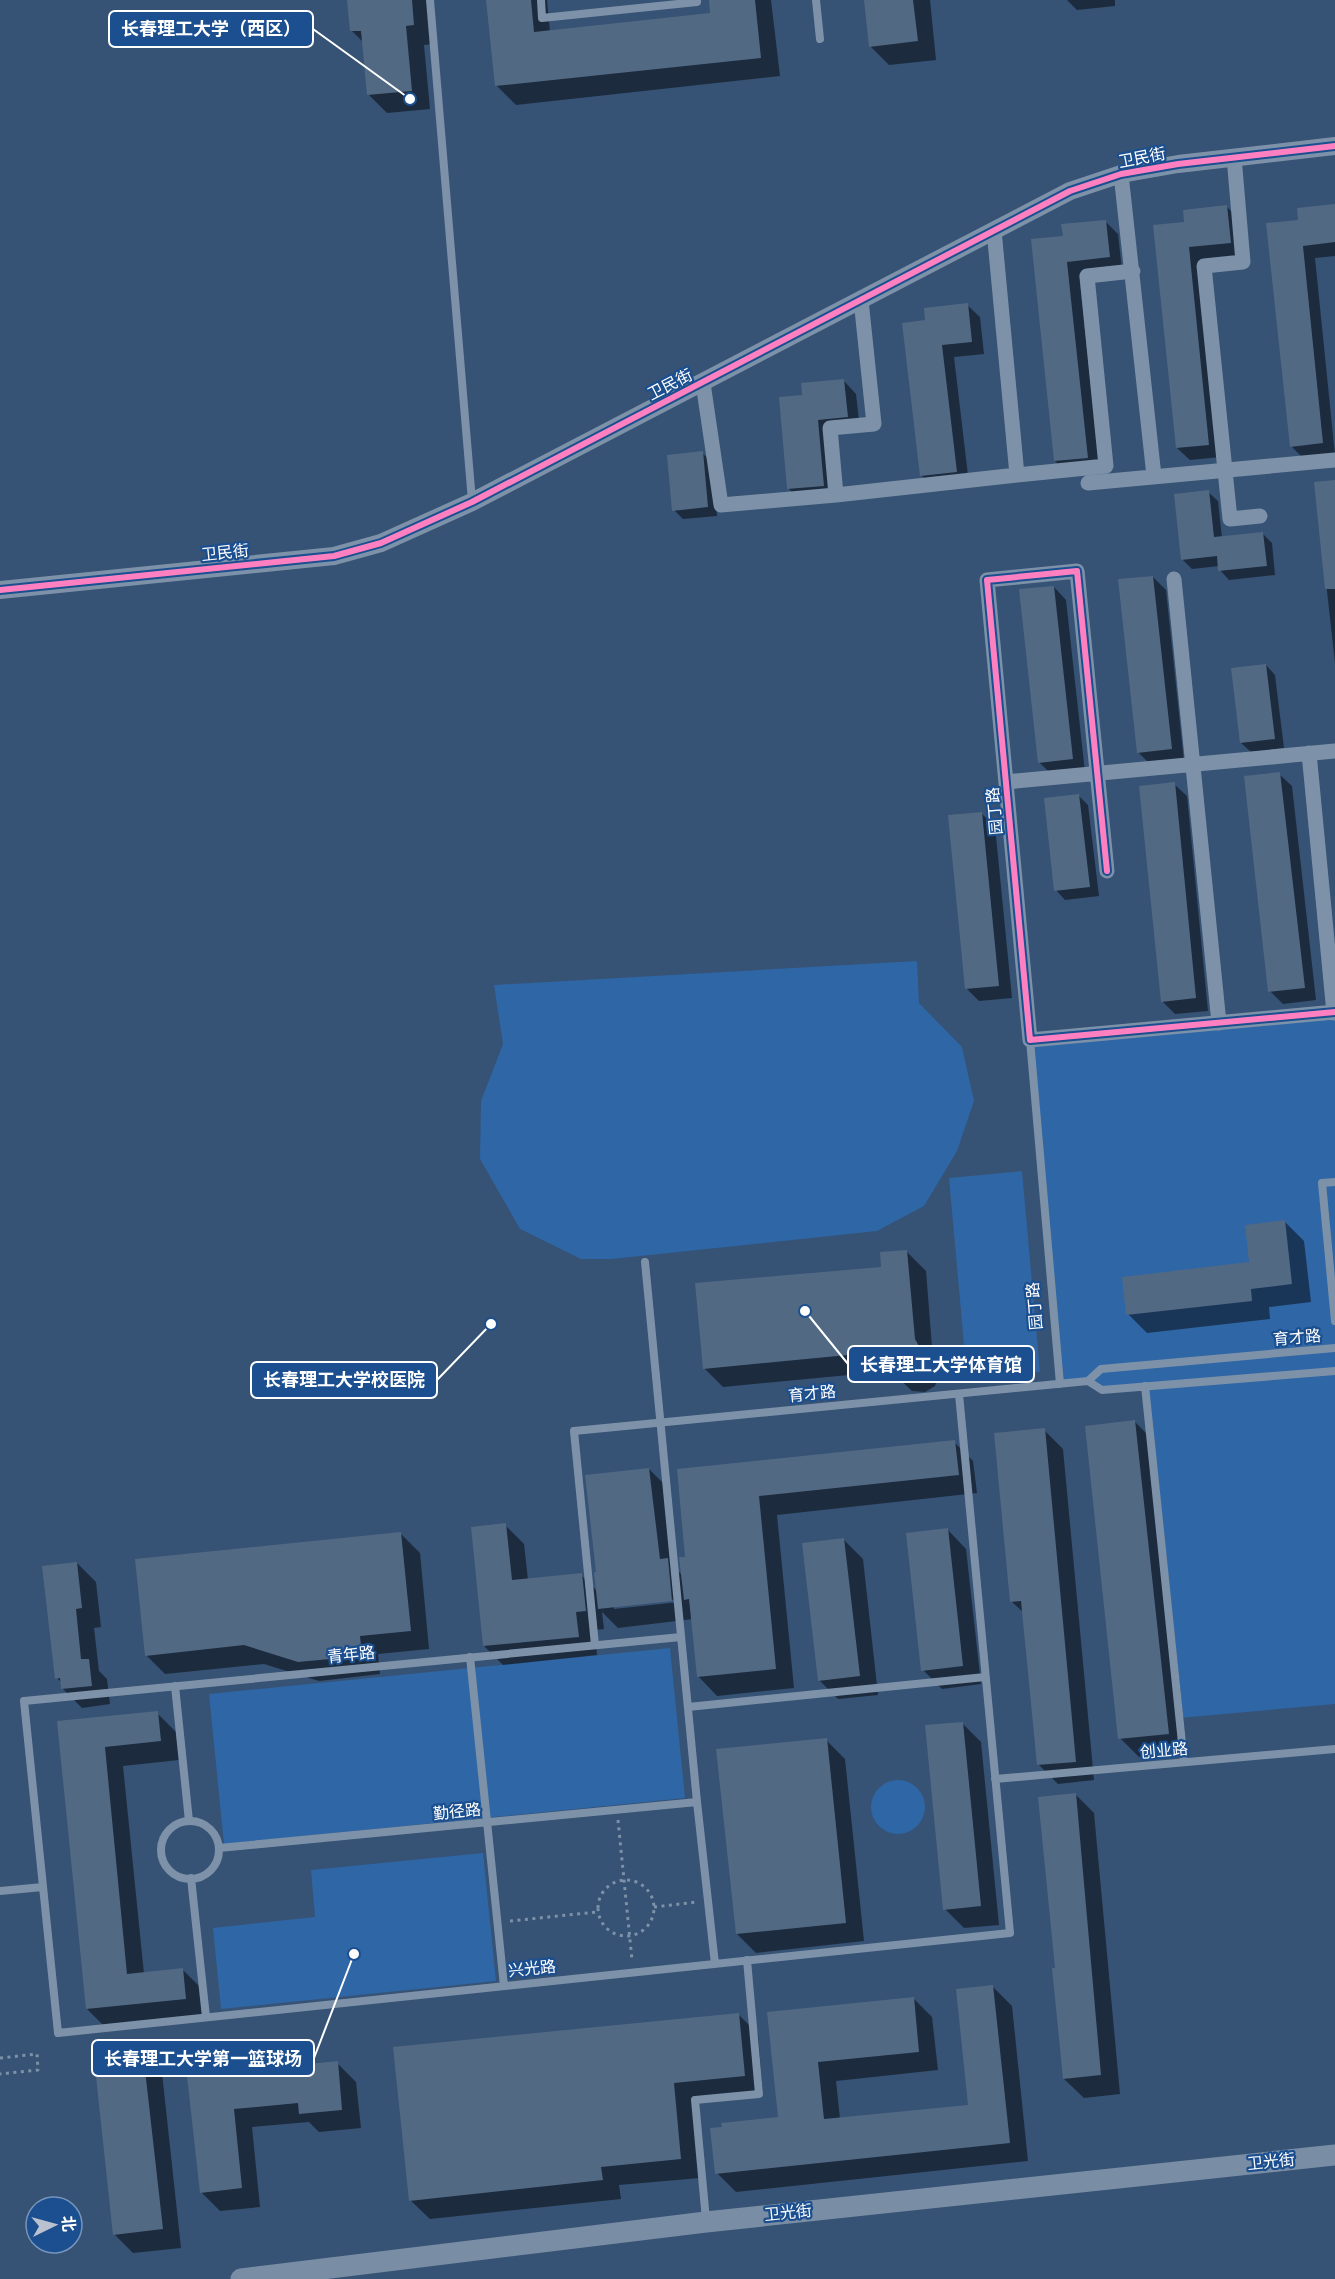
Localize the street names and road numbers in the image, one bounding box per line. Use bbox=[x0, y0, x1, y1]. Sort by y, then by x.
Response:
street label: 卫民街 bbox=[1116, 143, 1168, 173]
street label: 卫民街 bbox=[644, 364, 696, 406]
street label: 卫民街 bbox=[200, 540, 250, 566]
street label: 园丁路 bbox=[982, 786, 1008, 836]
street label: 园丁路 bbox=[1022, 1281, 1048, 1331]
street label: 育才路 bbox=[1272, 1325, 1322, 1351]
street label: 育才路 bbox=[787, 1381, 837, 1407]
street label: 青年路 bbox=[326, 1642, 376, 1668]
street label: 创业路 bbox=[1139, 1738, 1189, 1764]
street label: 勤径路 bbox=[432, 1799, 482, 1825]
street label: 兴光路 bbox=[507, 1956, 557, 1982]
street label: 卫光街 bbox=[1246, 2149, 1296, 2175]
street label: 卫光街 bbox=[763, 2200, 813, 2226]

